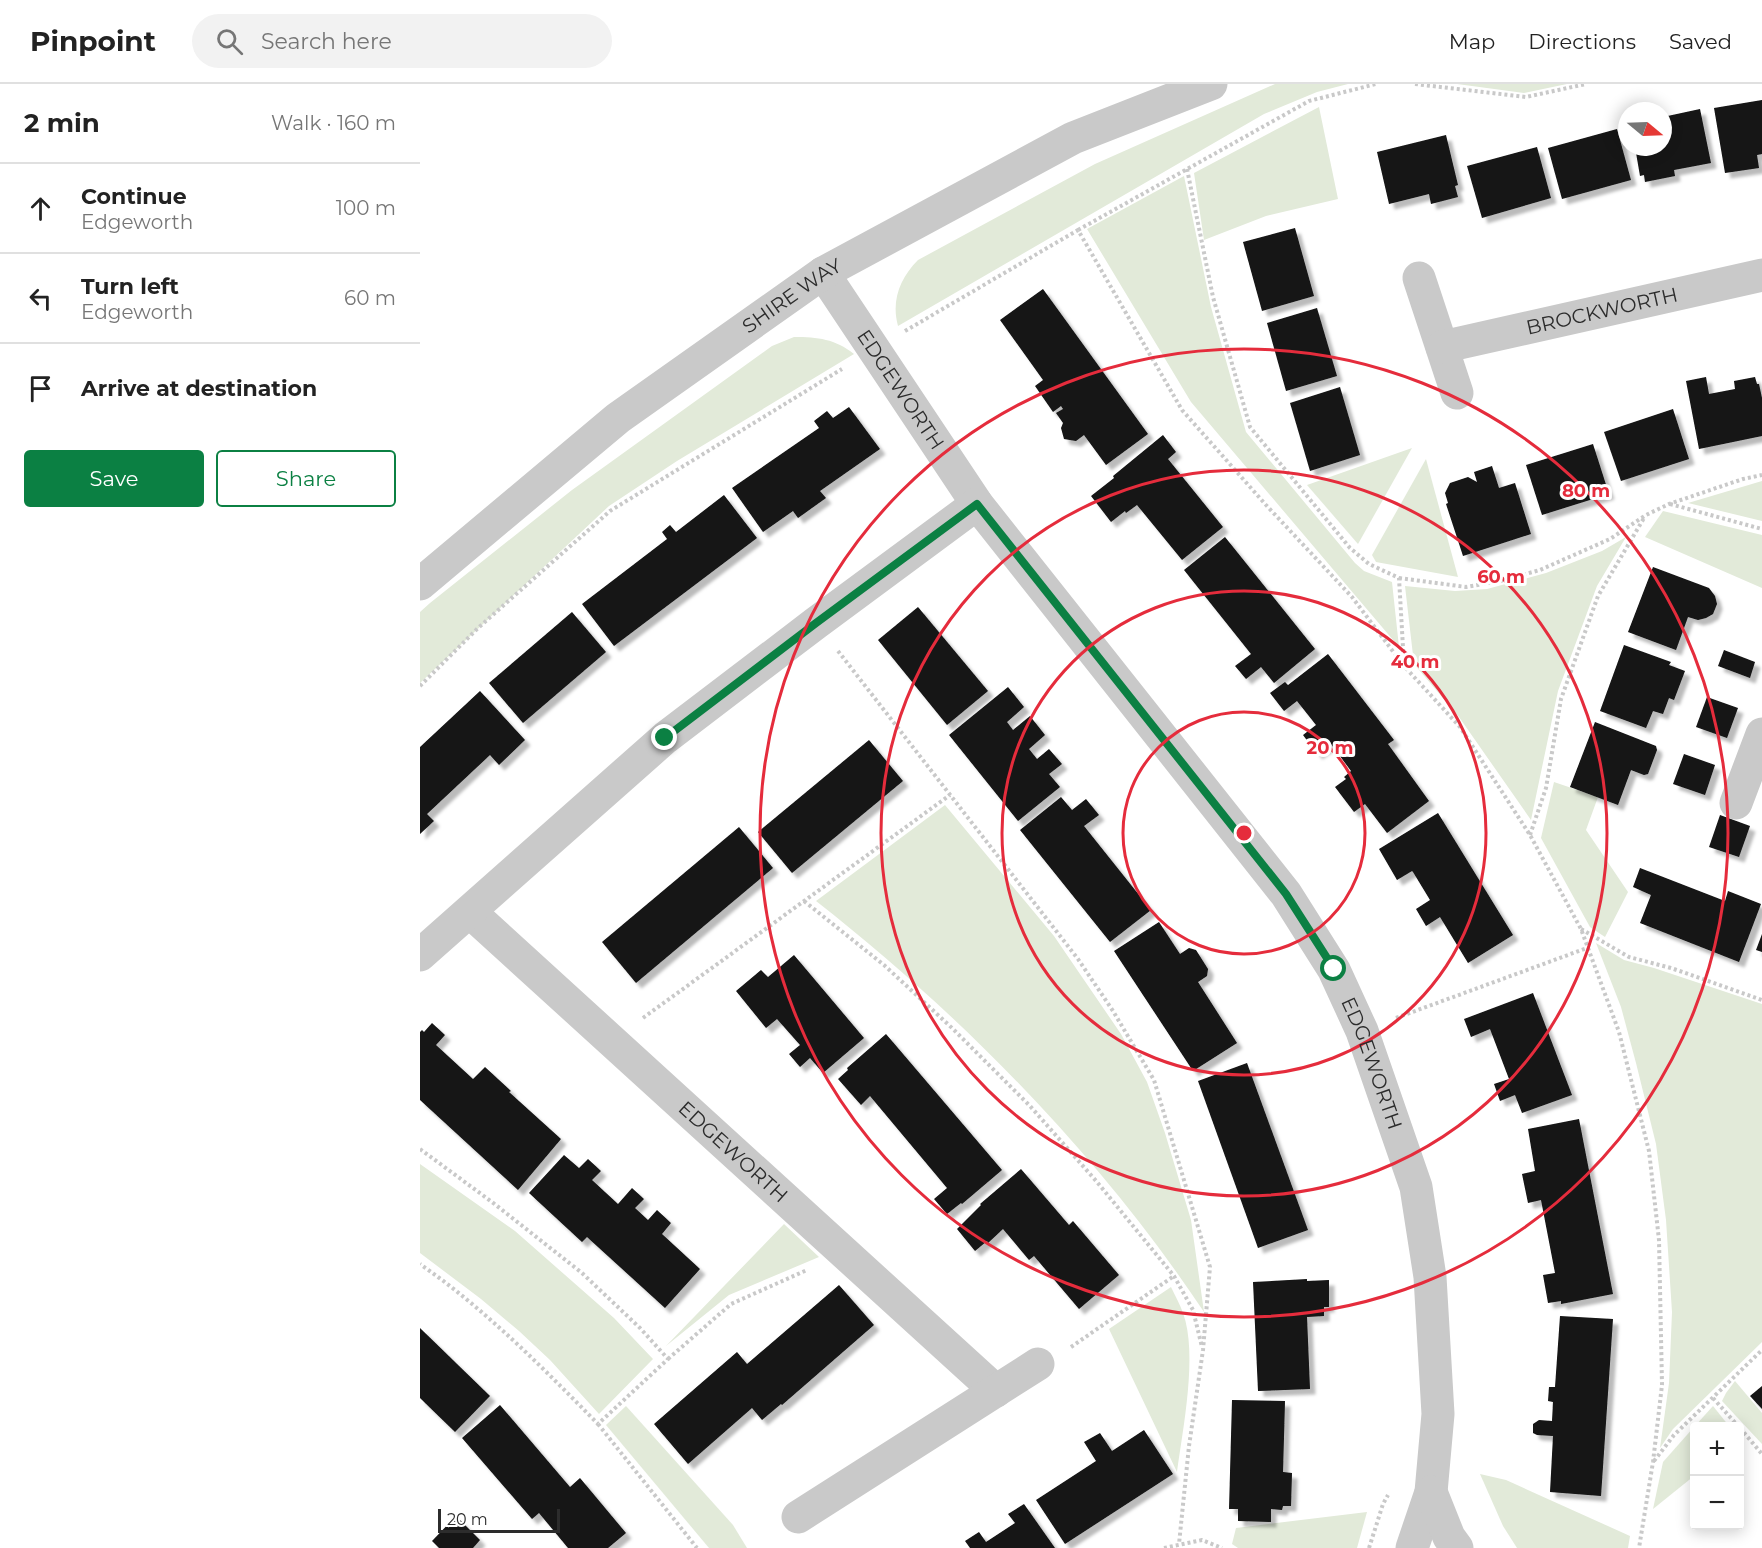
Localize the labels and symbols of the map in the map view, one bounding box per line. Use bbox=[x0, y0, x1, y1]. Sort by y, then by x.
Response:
north arrow bbox=[1618, 102, 1672, 156]
street label: SHIRE WAY bbox=[738, 253, 846, 338]
street label: BROCKWORTH bbox=[1524, 282, 1680, 340]
street label: EDGEWORTH bbox=[852, 325, 949, 454]
text: 80 m bbox=[1562, 480, 1610, 502]
text: 60 m bbox=[1477, 566, 1525, 588]
text: 40 m bbox=[1391, 651, 1439, 673]
route end bbox=[651, 724, 677, 750]
text: 20 m bbox=[1307, 737, 1353, 759]
centre of rings bbox=[1234, 823, 1254, 843]
route start bbox=[1320, 955, 1346, 981]
street label: EDGEWORTH bbox=[1336, 993, 1407, 1133]
street label: EDGEWORTH bbox=[674, 1096, 793, 1207]
scale bar bbox=[438, 1506, 560, 1534]

